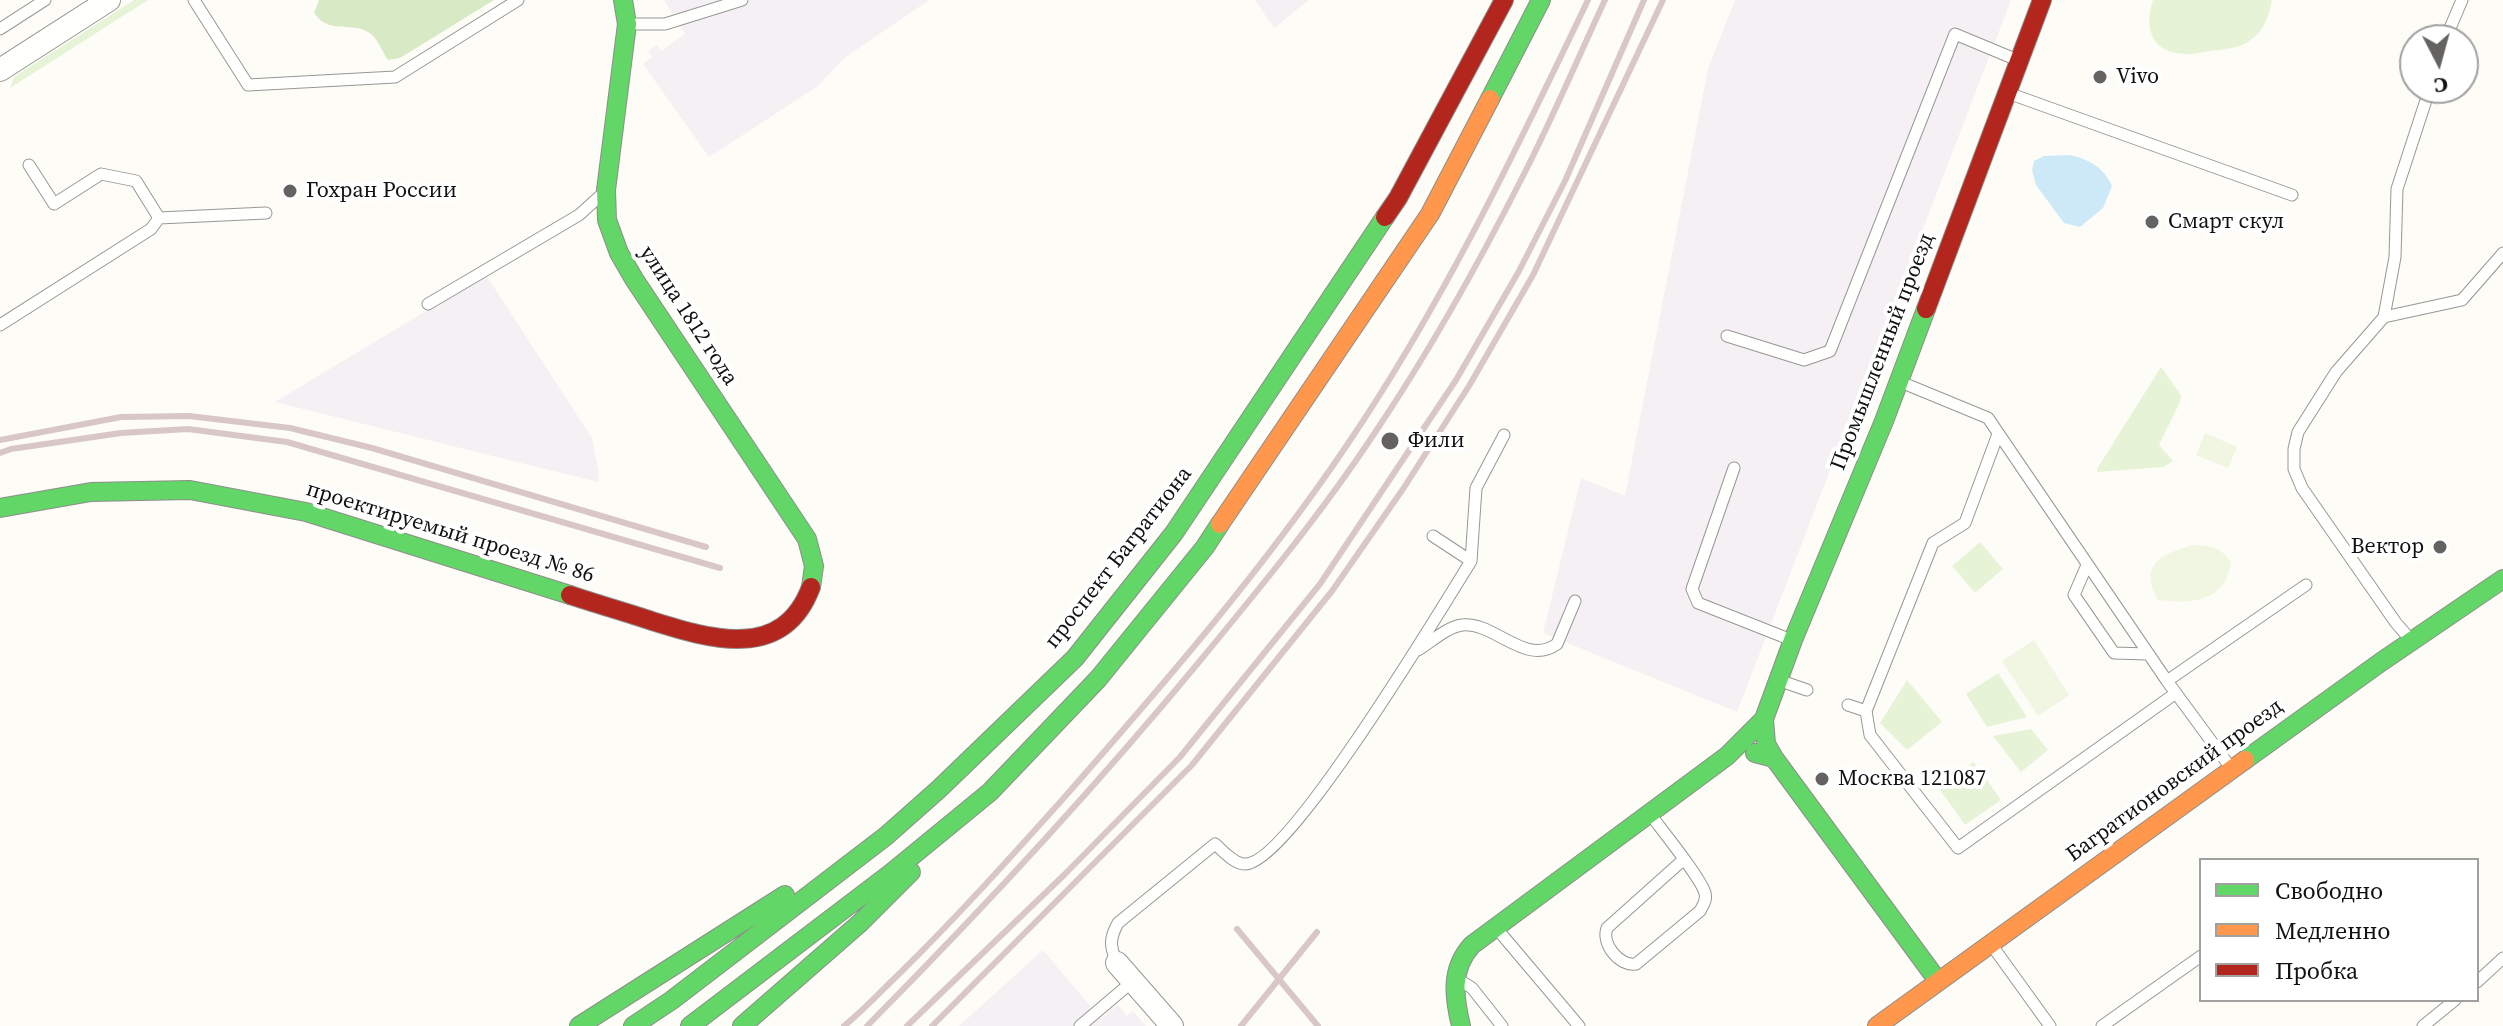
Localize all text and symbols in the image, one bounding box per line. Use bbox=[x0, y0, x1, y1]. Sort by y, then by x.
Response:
north arrow bbox=[2399, 24, 2479, 104]
place label: Vivo bbox=[2116, 64, 2159, 90]
marker: Vivo bbox=[2091, 68, 2109, 86]
text: С bbox=[2433, 70, 2450, 102]
place label: Гохран России bbox=[306, 178, 457, 204]
marker: Гохран России bbox=[281, 182, 299, 200]
place label: Смарт скул bbox=[2168, 209, 2284, 235]
marker: Смарт скул bbox=[2143, 213, 2161, 231]
street label: Промышленный проезд bbox=[1826, 230, 1940, 474]
street label: улица 1812 года bbox=[633, 241, 743, 391]
place label: Фили bbox=[1408, 428, 1465, 454]
marker: Фили bbox=[1379, 430, 1401, 452]
street label: проспект Багратиона bbox=[1040, 462, 1198, 654]
street label: проектируемый проезд № 86 bbox=[303, 477, 597, 589]
place label: Вектор bbox=[2351, 534, 2424, 560]
marker: Вектор bbox=[2431, 538, 2449, 556]
street label: Багратионовский проезд bbox=[2062, 694, 2288, 868]
place label: Москва 121087 bbox=[1838, 766, 1986, 792]
marker: Москва 121087 bbox=[1813, 770, 1831, 788]
legend bbox=[2199, 858, 2479, 1002]
text: Свободно bbox=[2275, 874, 2383, 907]
text: Медленно bbox=[2275, 914, 2390, 947]
text: Пробка bbox=[2275, 954, 2358, 987]

